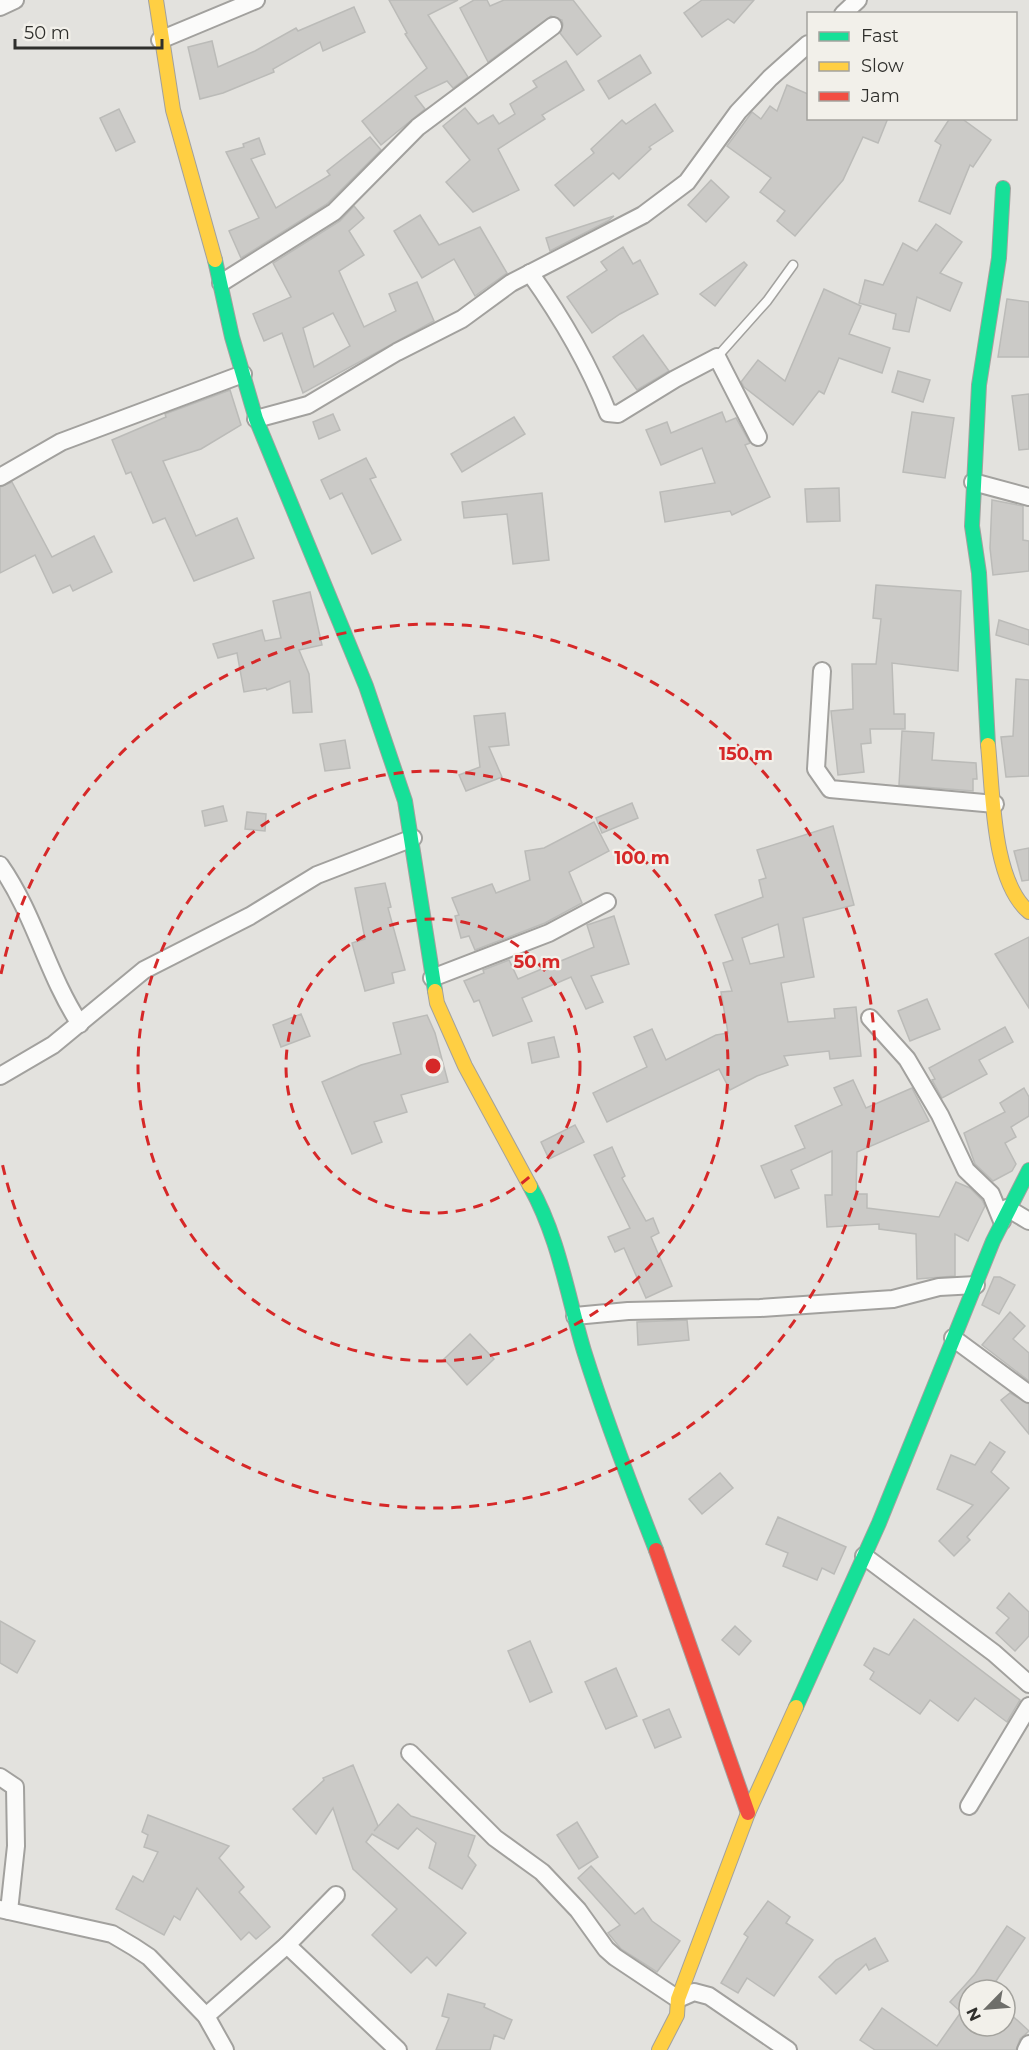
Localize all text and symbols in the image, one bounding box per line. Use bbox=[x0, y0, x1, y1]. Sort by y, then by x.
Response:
scale bar bbox=[15, 12, 162, 50]
legend bbox=[807, 12, 1017, 120]
text: 50 m bbox=[24, 22, 70, 44]
text: Fast bbox=[861, 25, 899, 47]
text: Slow bbox=[861, 55, 904, 77]
text: Jam bbox=[860, 85, 900, 107]
text: 150 m bbox=[719, 743, 773, 765]
text: 100 m bbox=[614, 847, 670, 869]
text: 50 m bbox=[514, 951, 560, 973]
centre of rings bbox=[423, 1056, 443, 1076]
north arrow bbox=[957, 1978, 1017, 2038]
text: N bbox=[963, 2004, 985, 2024]

